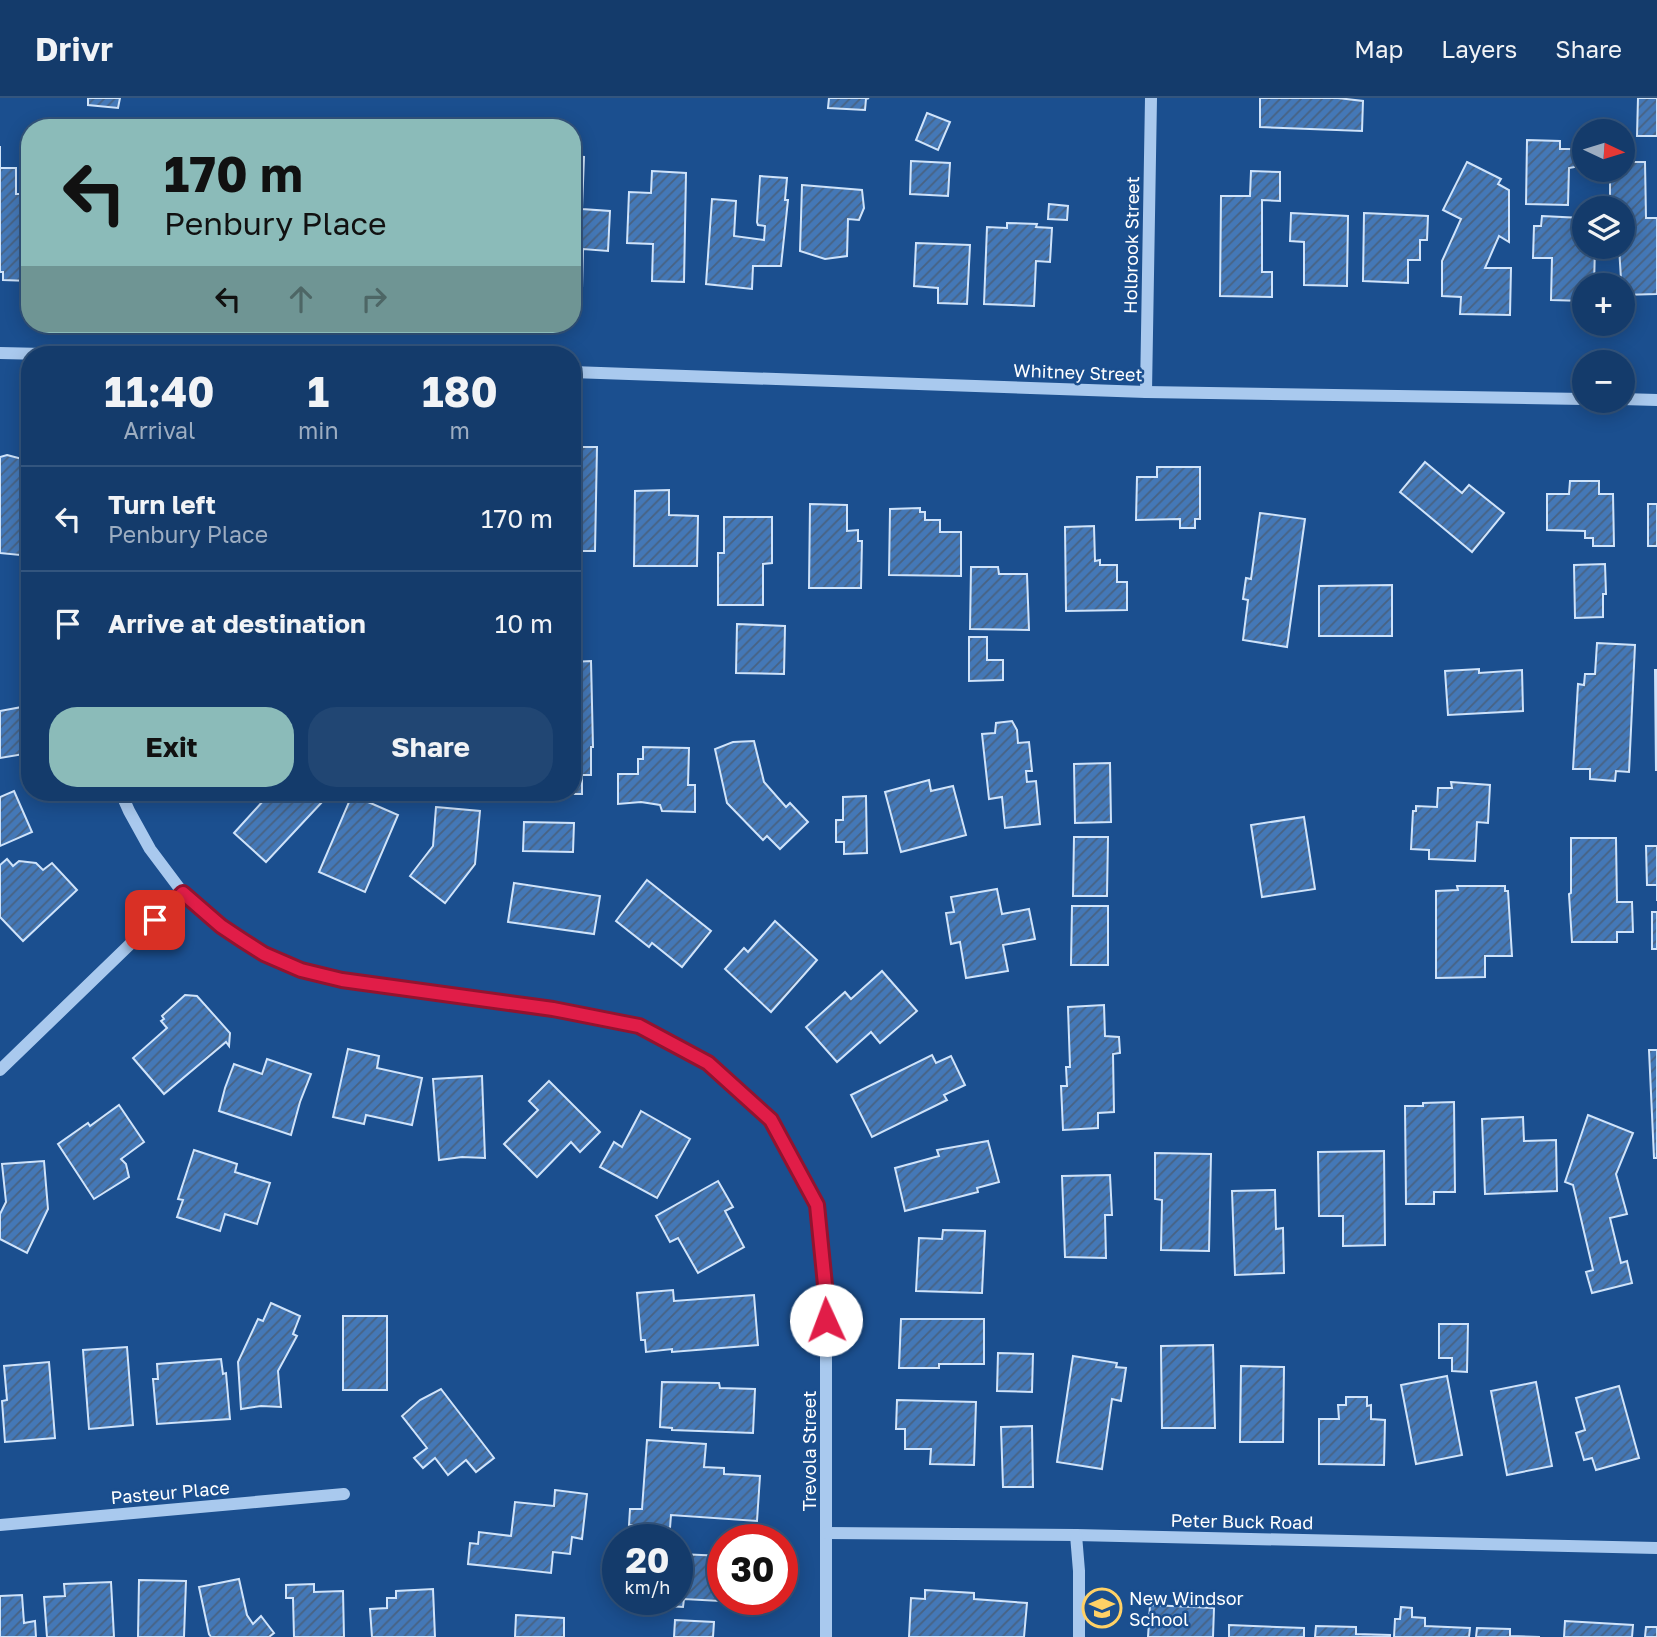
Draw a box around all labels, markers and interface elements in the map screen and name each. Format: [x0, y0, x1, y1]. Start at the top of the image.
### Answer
text: Drivr [35, 29, 113, 68]
text: Map [1354, 34, 1403, 63]
text: Layers [1441, 34, 1517, 63]
text: Share [1555, 34, 1622, 63]
north arrow [1572, 119, 1634, 182]
map controls [1572, 119, 1635, 413]
text: 170 m [164, 144, 303, 203]
icon: left [49, 147, 140, 238]
street label: Holbrook Street [1119, 176, 1143, 314]
button: layers [1572, 196, 1635, 259]
text: Penbury Place [164, 204, 387, 242]
button: + [1572, 273, 1635, 336]
icon: left [209, 280, 247, 318]
icon: ahead [282, 280, 320, 318]
icon: right [355, 280, 393, 318]
button: − [1572, 350, 1635, 413]
street label: Whitney Street [1013, 359, 1143, 385]
text: 11:40 [104, 366, 215, 416]
text: 1 [307, 366, 329, 416]
text: 180 [422, 366, 498, 416]
text: Arrival [123, 416, 195, 444]
text: min [298, 416, 339, 444]
text: m [450, 416, 470, 444]
text: Turn left [108, 489, 216, 520]
icon: left [49, 500, 87, 538]
text: 170 m [481, 503, 553, 534]
text: Penbury Place [108, 520, 268, 548]
icon: arrive [49, 605, 87, 643]
text: Arrive at destination [108, 608, 366, 639]
text: 10 m [495, 608, 553, 639]
button: Exit [49, 707, 294, 787]
button: Share [308, 707, 553, 787]
pin [125, 890, 185, 950]
icon: arrive [136, 901, 174, 939]
position arrow [789, 1283, 863, 1357]
street label: Trevola Street [798, 1391, 820, 1511]
street label: Pasteur Place [110, 1476, 230, 1508]
street label: Peter Buck Road [1170, 1509, 1314, 1533]
speed limit sign: 30 [707, 1524, 798, 1615]
text: 20 [625, 1539, 670, 1581]
text: km/h [625, 1576, 670, 1598]
school or university icon: New Windsor School [1081, 1587, 1123, 1629]
place label: New Windsor School [1129, 1587, 1244, 1630]

